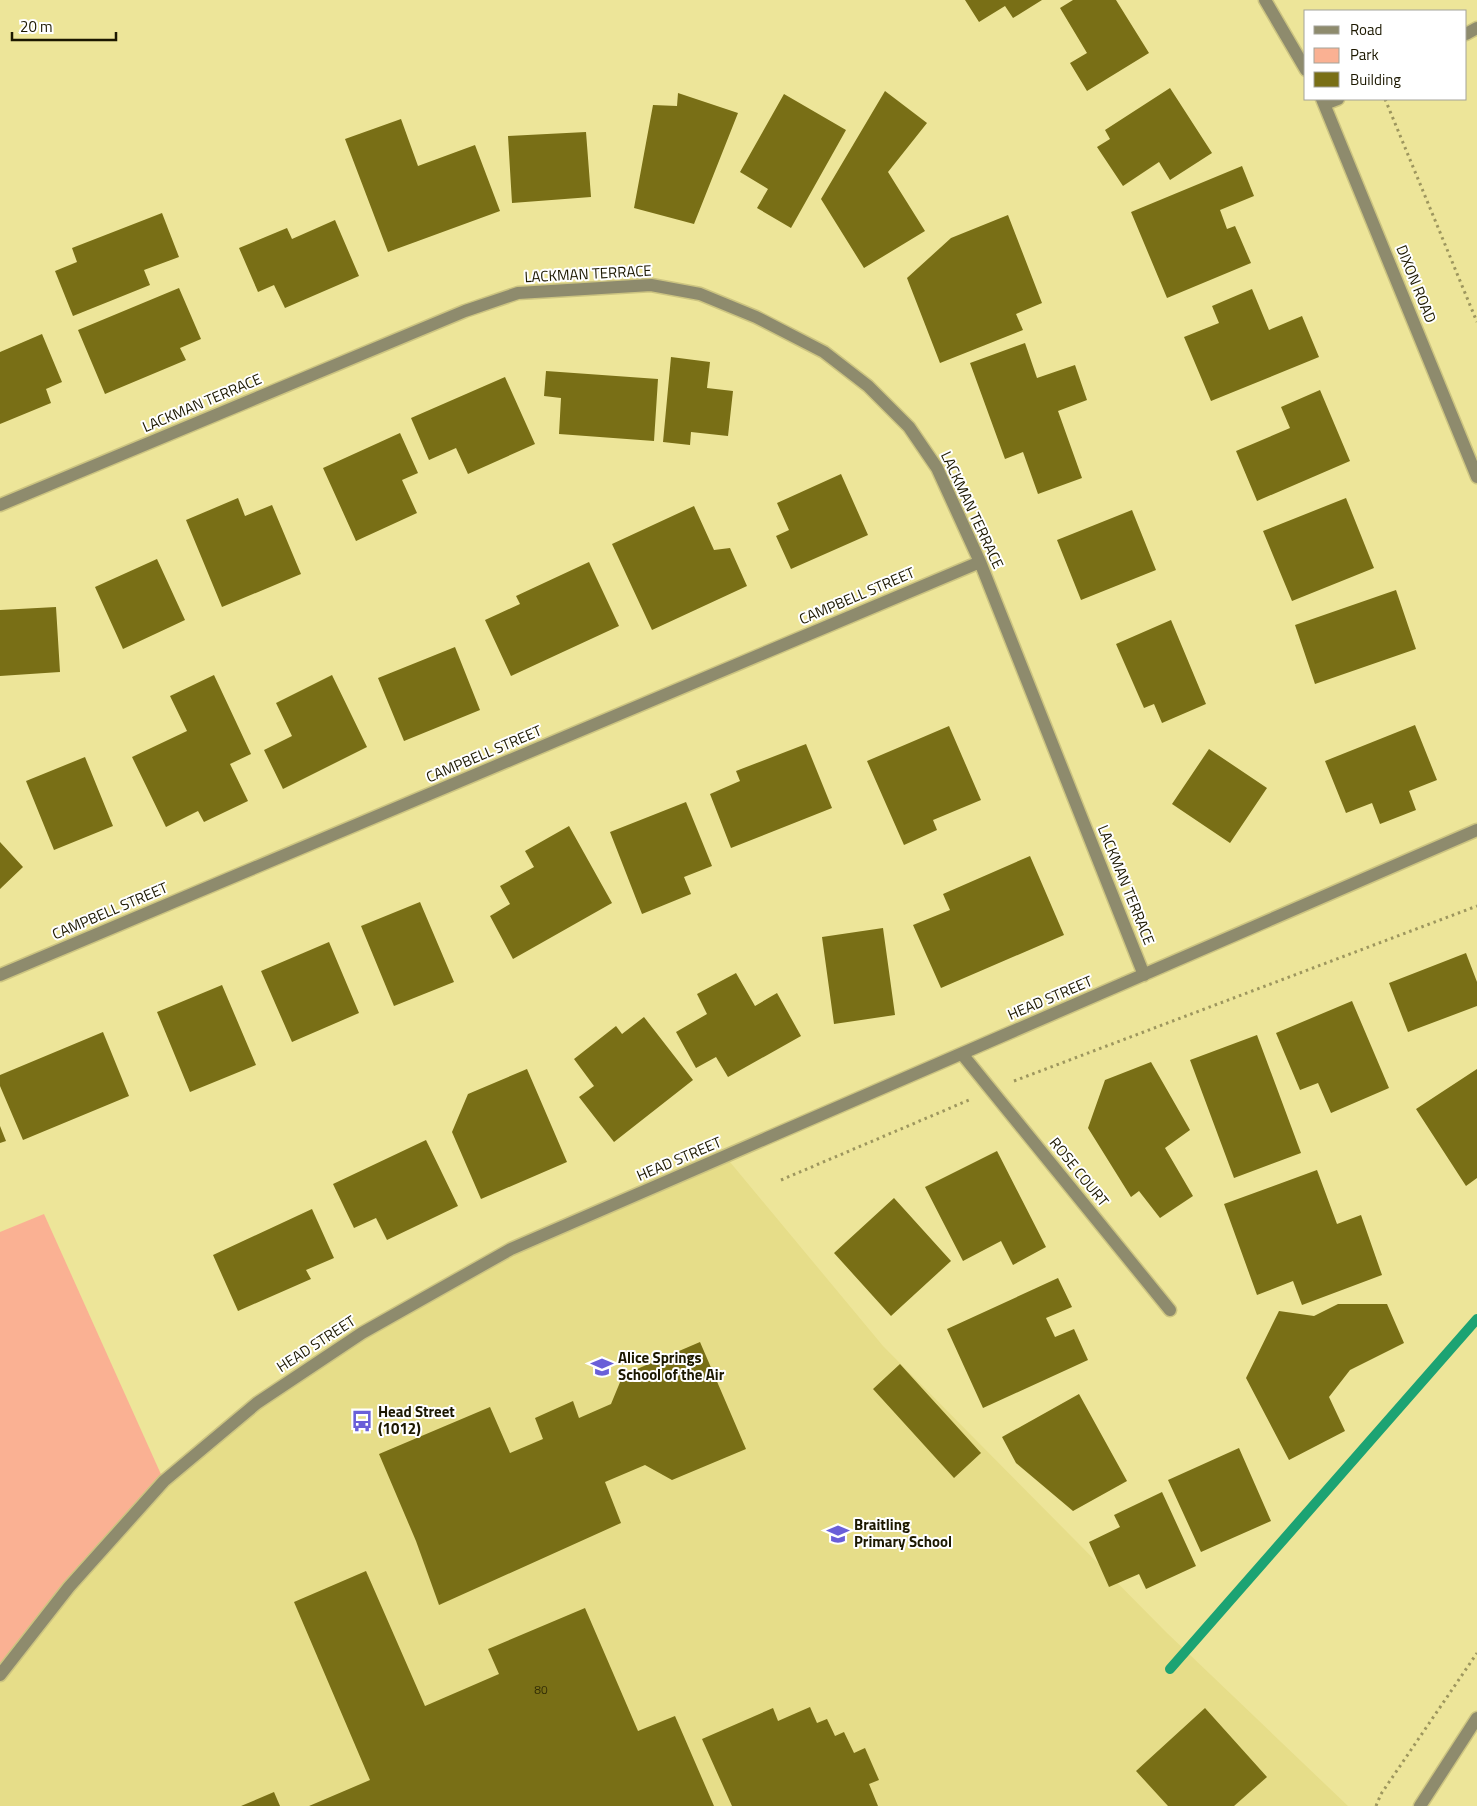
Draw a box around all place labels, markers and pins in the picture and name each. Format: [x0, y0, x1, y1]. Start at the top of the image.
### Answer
place label: Alice Springs School of the Air [618, 1346, 725, 1386]
school or university icon: Alice Springs School of the Air [589, 1354, 615, 1380]
place label: Head Street (1012) [378, 1400, 455, 1440]
bus stop icon: Head Street (1012) [349, 1408, 375, 1434]
place label: Braitling Primary School [854, 1513, 952, 1553]
school or university icon: Braitling Primary School [825, 1521, 851, 1547]

